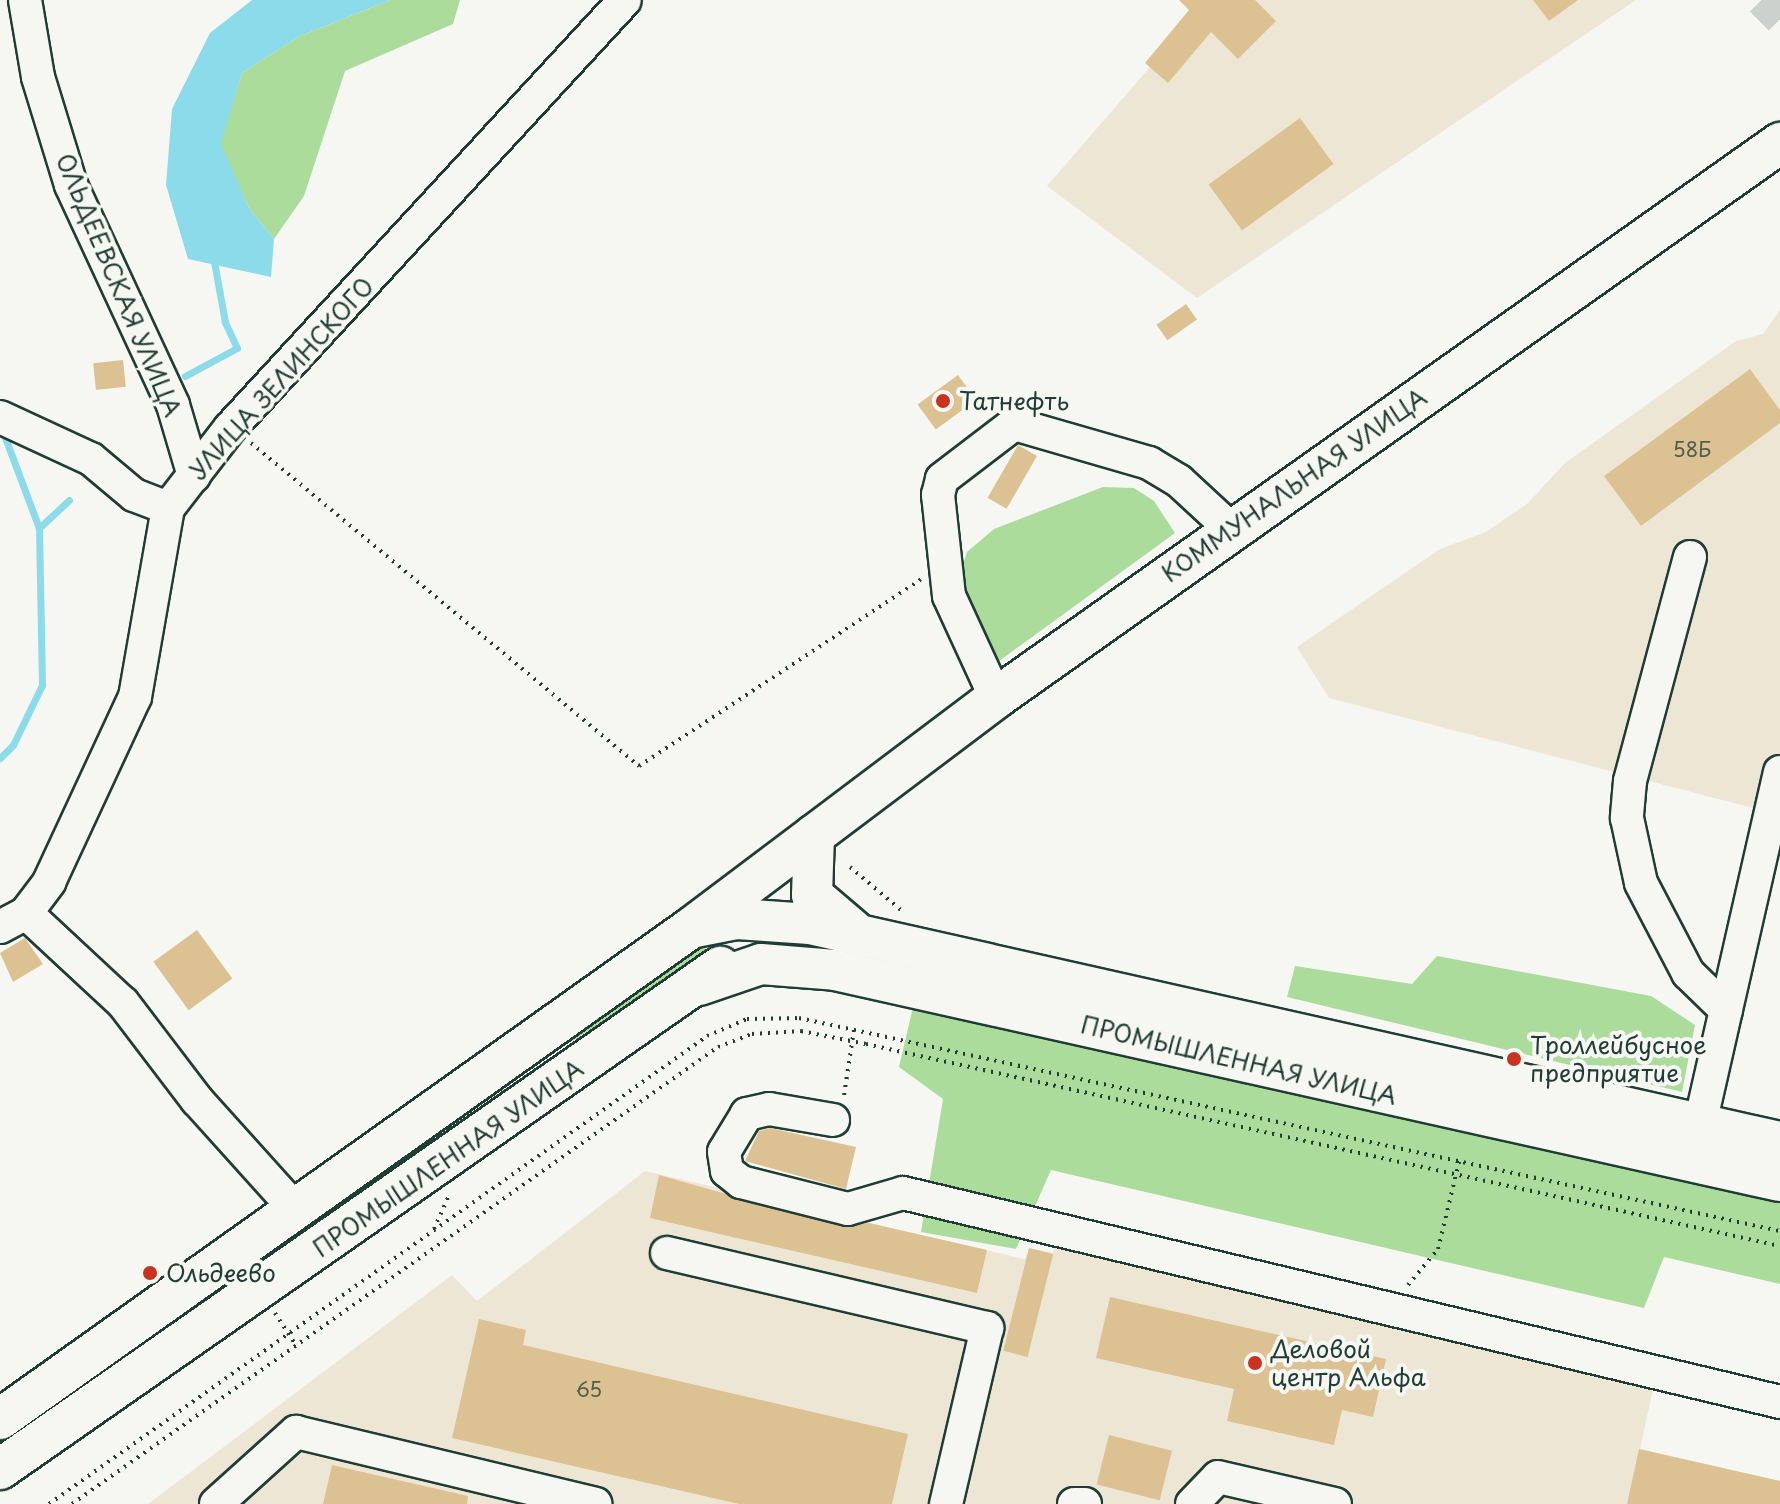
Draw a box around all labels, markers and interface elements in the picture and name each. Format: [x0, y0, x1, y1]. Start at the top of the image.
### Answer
street label: ОЛЬДЕЕВСКАЯ УЛИЦА [50, 149, 188, 421]
street label: УЛИЦА ЗЕЛИНСКОГО [182, 271, 380, 485]
street label: КОММУНАЛЬНАЯ УЛИЦА [1156, 382, 1432, 588]
place label: Татнефть [959, 387, 1069, 415]
marker: Татнефть [934, 392, 952, 410]
house number: 58Б [1673, 437, 1711, 461]
street label: ПРОМЫШЛЕННАЯ УЛИЦА [1078, 1010, 1400, 1110]
place label: Троллейбусное предприятие [1530, 1031, 1707, 1087]
marker: Троллейбусное предприятие [1505, 1050, 1523, 1068]
street label: ПРОМЫШЛЕННАЯ УЛИЦА [308, 1054, 588, 1262]
place label: Ольдеево [166, 1259, 276, 1287]
marker: Ольдеево [141, 1264, 159, 1282]
place label: Деловой центр Альфа [1271, 1335, 1426, 1391]
marker: Деловой центр Альфа [1246, 1354, 1264, 1372]
house number: 65 [576, 1377, 602, 1401]

